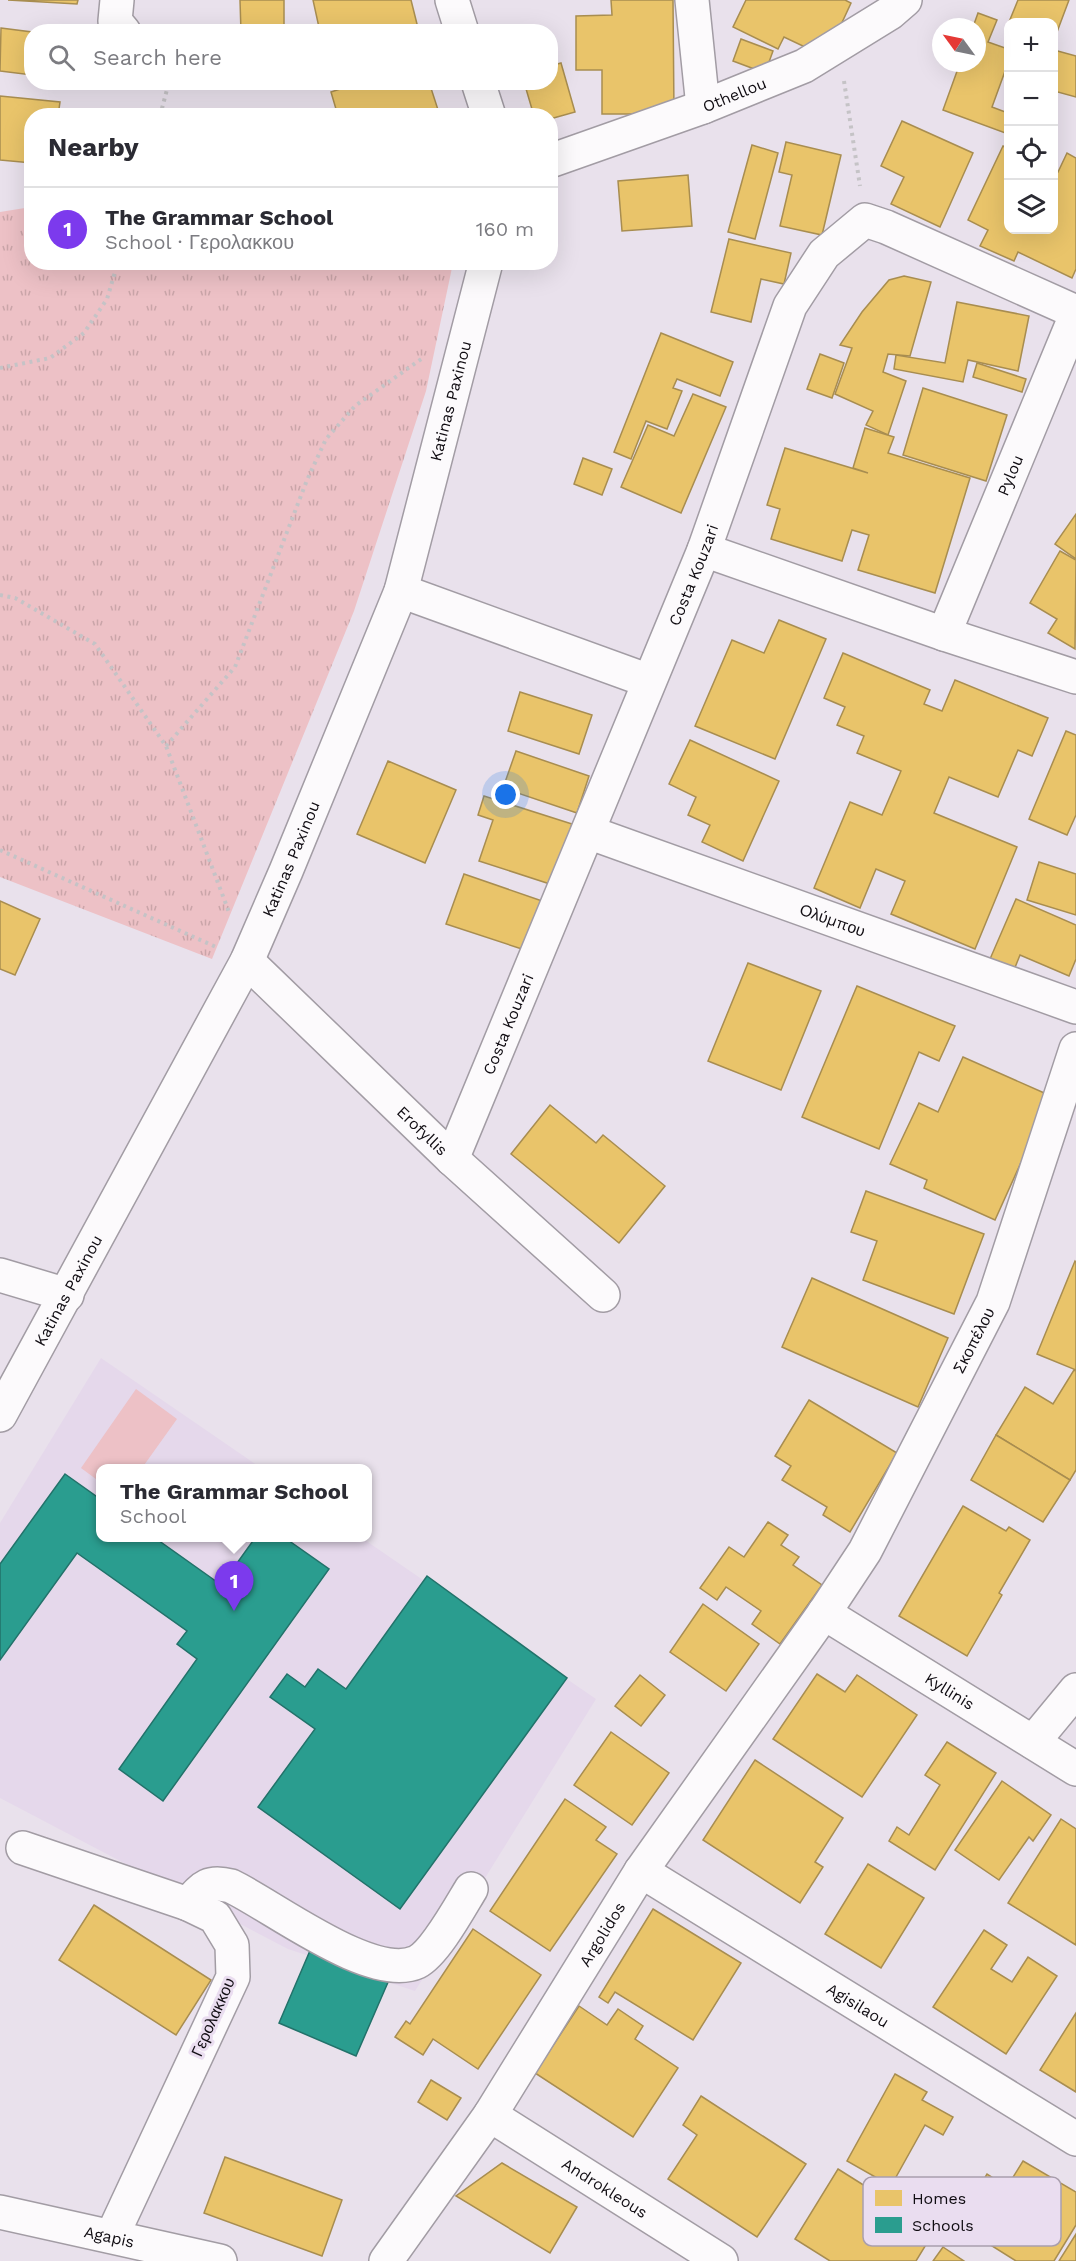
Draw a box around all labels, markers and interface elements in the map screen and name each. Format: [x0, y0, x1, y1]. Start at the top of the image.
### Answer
north arrow [932, 18, 986, 72]
map controls [1004, 18, 1058, 234]
button: + [1004, 18, 1058, 72]
search box [24, 24, 558, 90]
icon: search [45, 41, 78, 74]
text: Search here [93, 45, 222, 70]
button: − [1004, 72, 1058, 126]
street label: Othellou [700, 73, 769, 116]
button: locate [1004, 126, 1058, 180]
text: Nearby [48, 132, 139, 162]
button: layers [1004, 180, 1058, 234]
text: The Grammar School [105, 205, 333, 230]
text: 1 [63, 217, 72, 241]
text: 160 m [476, 217, 534, 241]
text: School · Γερολακκου [105, 230, 294, 254]
street label: Katinas Paxinou [425, 339, 475, 463]
street label: Pylou [993, 452, 1027, 498]
street label: Costa Kouzari [664, 522, 722, 628]
your location [491, 780, 520, 809]
street label: Katinas Paxinou [258, 798, 323, 920]
street label: Ολύμπου [797, 899, 868, 940]
street label: Costa Kouzari [478, 971, 537, 1077]
street label: Erofyllis [393, 1102, 452, 1159]
street label: Katinas Paxinou [30, 1231, 106, 1349]
street label: Σκοπέλου [949, 1304, 998, 1376]
popup [96, 1464, 372, 1542]
text: The Grammar School [120, 1479, 348, 1504]
text: School [120, 1504, 186, 1528]
pin: 1 [214, 1562, 254, 1611]
street label: Kyllinis [922, 1668, 978, 1713]
street label: Argolidos [575, 1898, 629, 1970]
street label: Γερολακκου [187, 1975, 239, 2059]
street label: Agisilaou [824, 1978, 893, 2031]
street label: Androkleous [559, 2154, 651, 2222]
legend [863, 2177, 1061, 2246]
text: Homes [912, 2189, 966, 2208]
text: Schools [912, 2216, 974, 2235]
street label: Agapis [82, 2222, 136, 2251]

